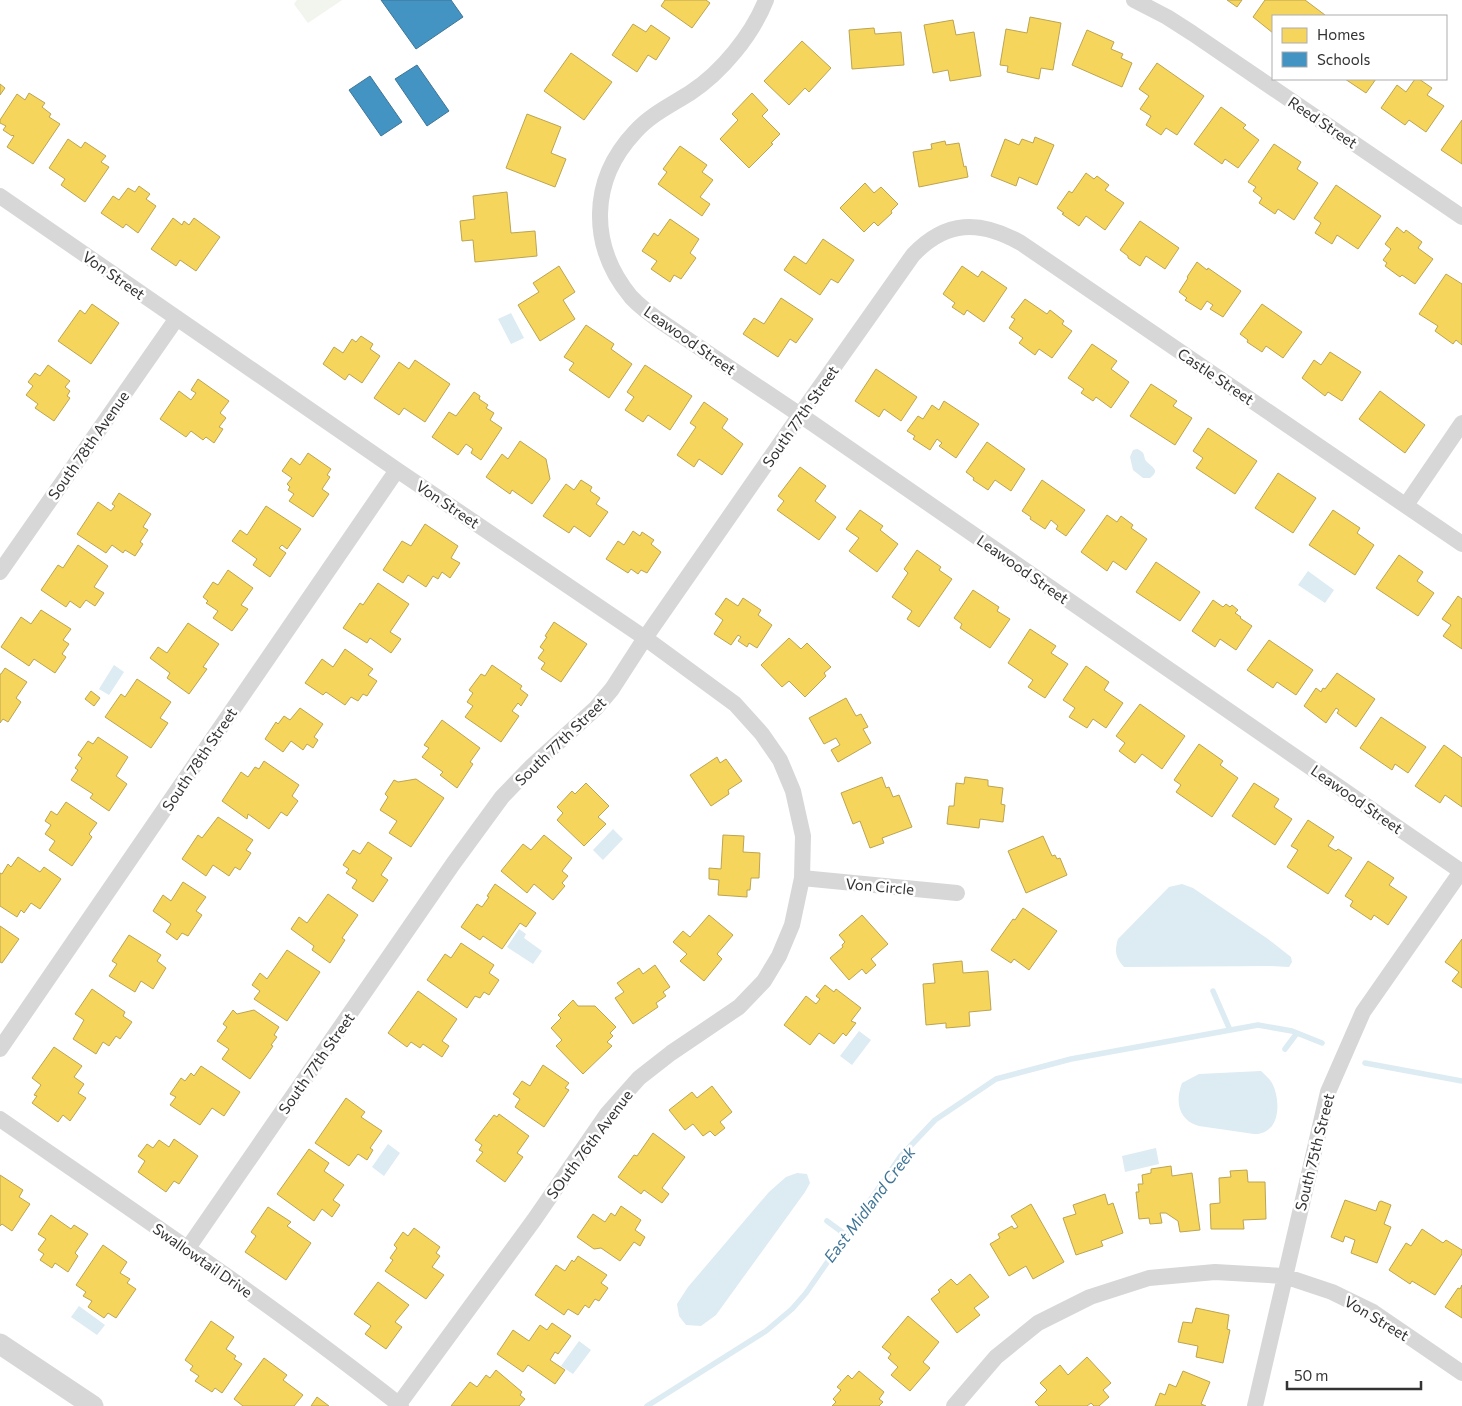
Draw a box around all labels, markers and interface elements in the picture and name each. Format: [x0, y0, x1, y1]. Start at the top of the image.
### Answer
legend [1272, 15, 1447, 80]
text: Homes [1317, 25, 1365, 43]
text: Schools [1317, 50, 1371, 68]
street label: Reed Street [1285, 92, 1361, 152]
street label: Von Street [79, 247, 149, 303]
street label: Leawood Street [641, 302, 739, 378]
street label: Castle Street [1174, 344, 1258, 408]
street label: South 77th Street [758, 362, 842, 470]
street label: South 78th Avenue [44, 387, 132, 503]
street label: Von Street [413, 476, 483, 532]
street label: Leawood Street [974, 531, 1072, 607]
street label: South 77th Street [511, 693, 609, 789]
street label: South 78th Street [158, 704, 240, 814]
street label: Leawood Street [1308, 761, 1406, 837]
street label: Von Circle [845, 874, 915, 898]
street label: South 77th Street [274, 1009, 358, 1117]
street label: SOuth 76th Avenue [542, 1086, 636, 1202]
street label: South 75th Street [1291, 1091, 1337, 1213]
water label: East Midland Creek [819, 1142, 919, 1266]
street label: Swallowtail Drive [150, 1219, 256, 1301]
street label: Von Street [1341, 1292, 1413, 1344]
scale bar [1287, 1358, 1421, 1390]
text: 50 m [1294, 1366, 1328, 1384]

